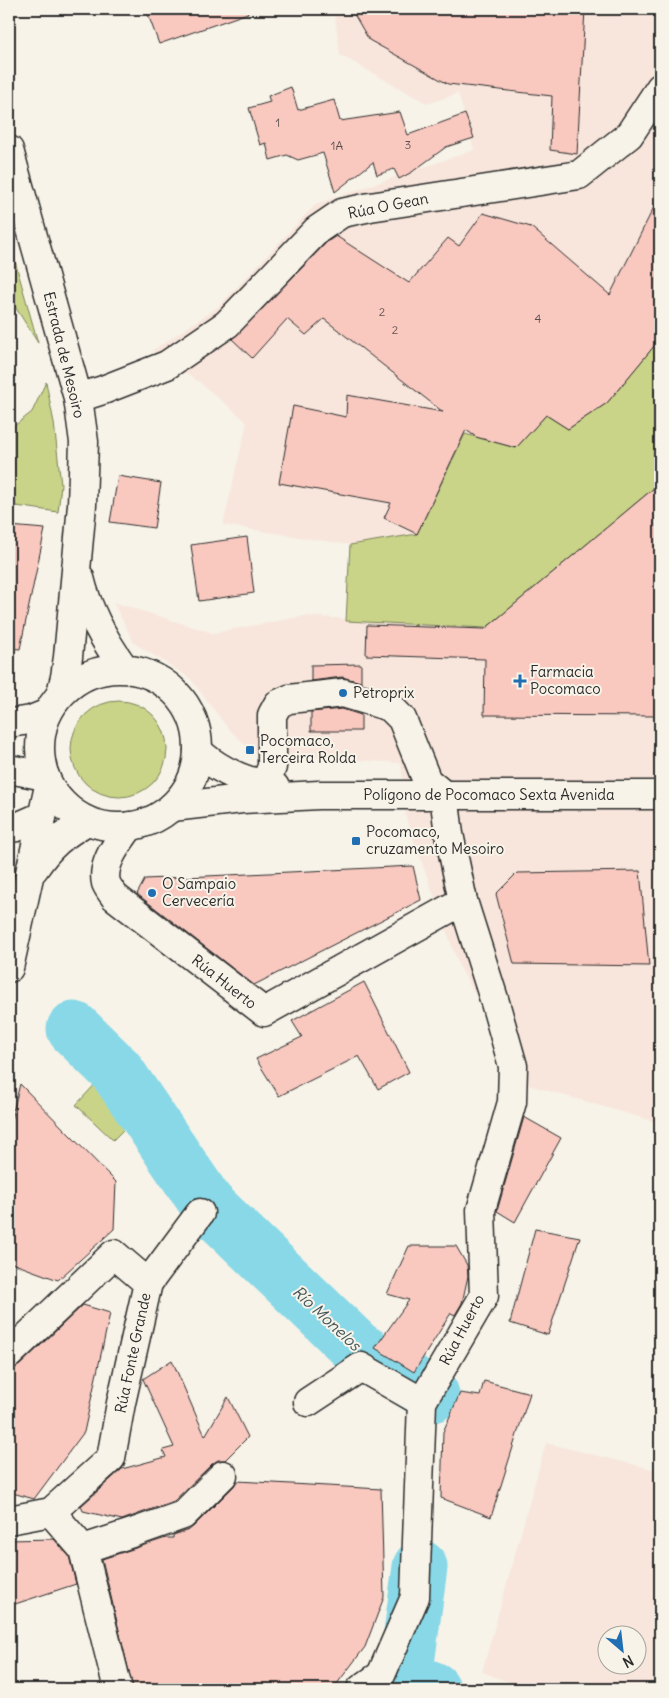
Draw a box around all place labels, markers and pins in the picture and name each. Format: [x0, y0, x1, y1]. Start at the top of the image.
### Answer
place label: Farmacia Pocomaco [530, 662, 601, 698]
marker: Farmacia Pocomaco [514, 675, 526, 687]
place label: Petroprix [353, 683, 415, 702]
marker: Petroprix [337, 687, 349, 699]
place label: Pocomaco, Terceira Rolda [260, 731, 357, 767]
marker: Pocomaco, Terceira Rolda [244, 744, 256, 756]
place label: Pocomaco, cruzamento Mesoiro [366, 822, 504, 858]
marker: Pocomaco, cruzamento Mesoiro [350, 835, 362, 847]
place label: O Sampaio Cervecería [162, 874, 236, 910]
marker: O Sampaio Cervecería [146, 887, 158, 899]

